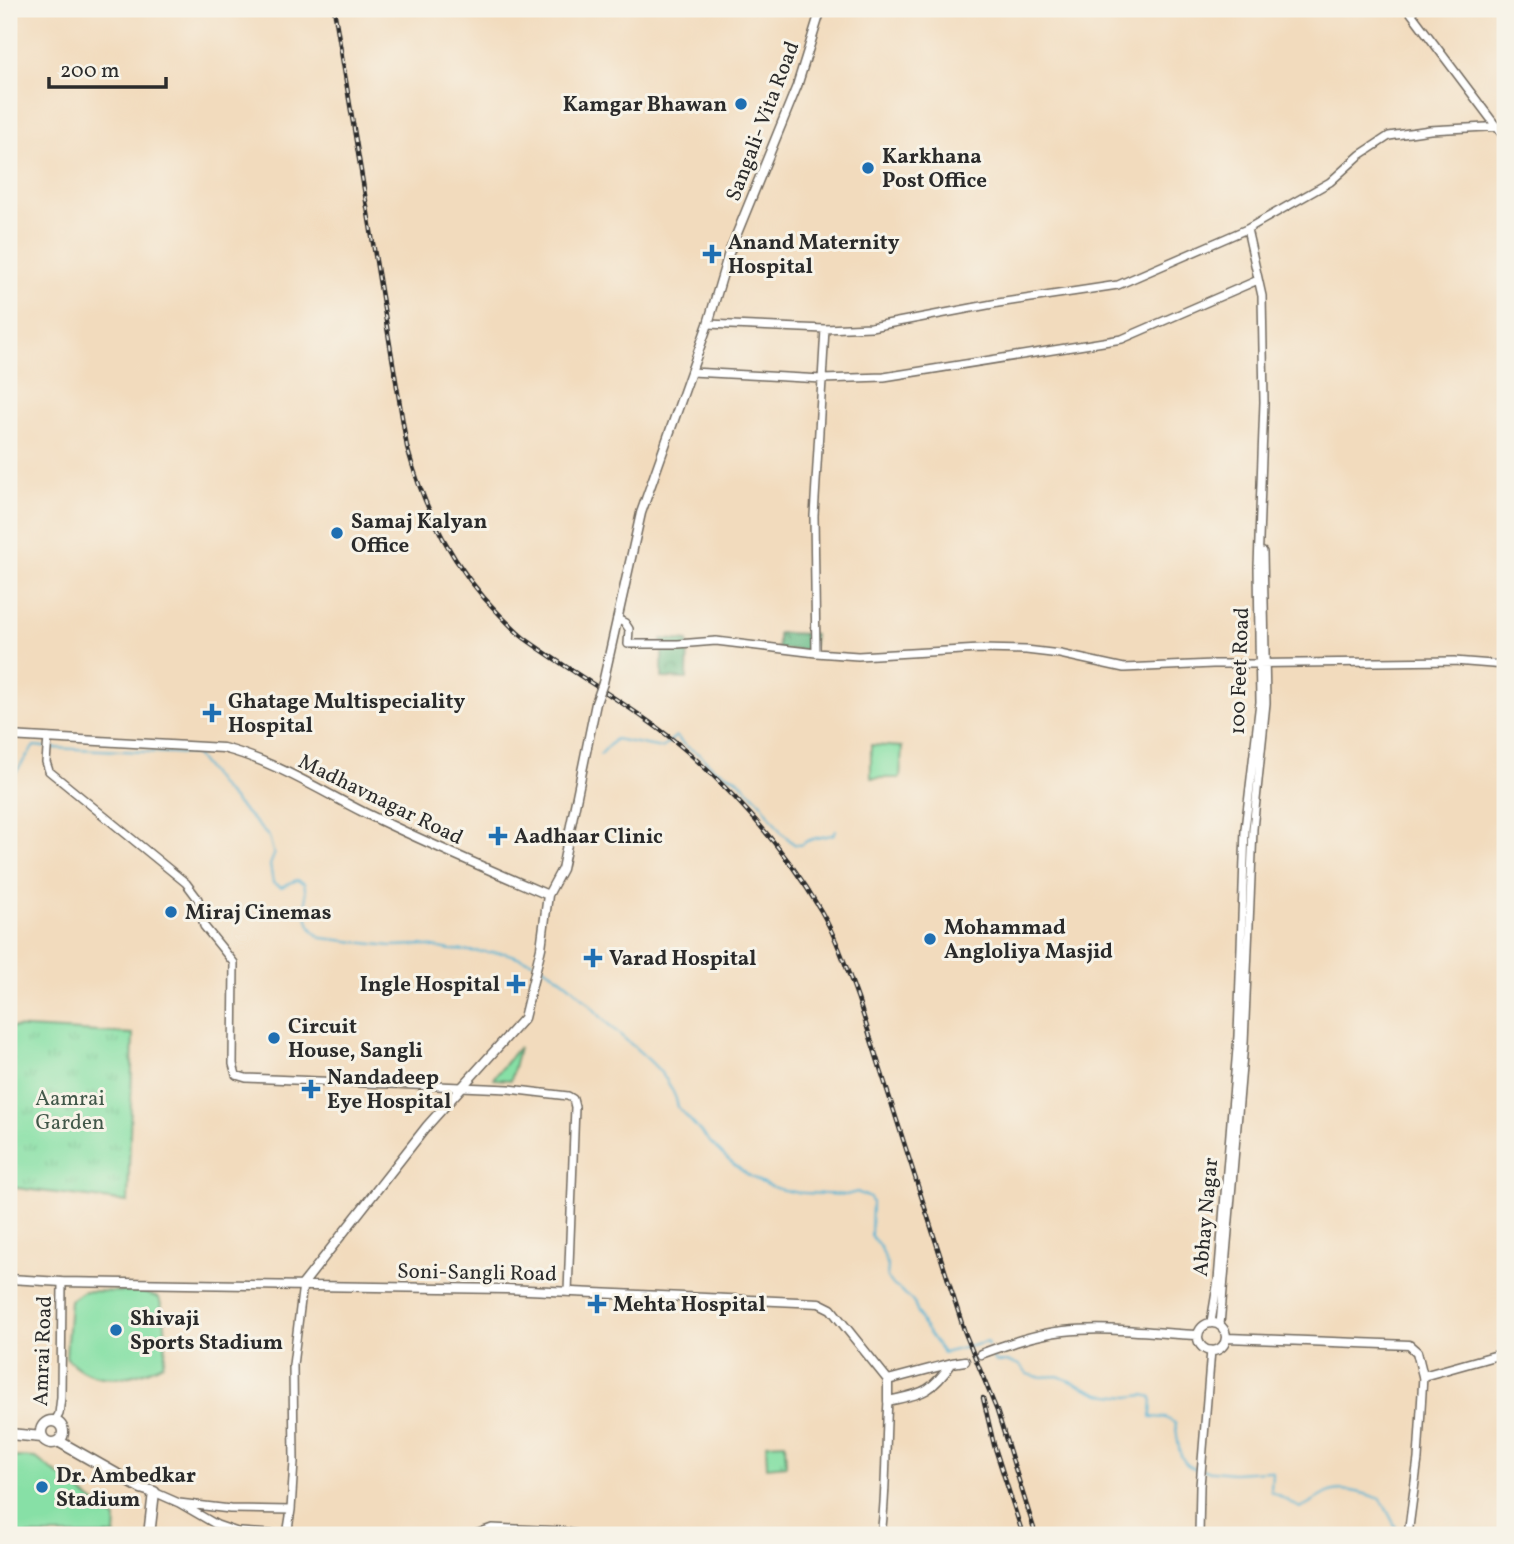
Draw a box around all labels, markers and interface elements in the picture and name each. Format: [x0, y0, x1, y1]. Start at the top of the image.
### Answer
street label: Sangali- Vita Road [720, 37, 807, 206]
scale bar [49, 46, 166, 90]
text: 200 m [60, 57, 120, 86]
place label: Kamgar Bhawan [563, 91, 727, 120]
marker: Kamgar Bhawan [733, 96, 749, 112]
place label: Karkhana Post Office [882, 143, 987, 196]
marker: Karkhana Post Office [860, 160, 876, 176]
place label: Anand Maternity Hospital [728, 229, 900, 282]
marker: Anand Maternity Hospital [702, 244, 722, 264]
place label: Samaj Kalyan Office [351, 508, 488, 561]
marker: Samaj Kalyan Office [329, 525, 345, 541]
street label: 100 Feet Road [1224, 607, 1257, 735]
place label: Ghatage Multispeciality Hospital [228, 688, 465, 741]
marker: Ghatage Multispeciality Hospital [202, 703, 222, 723]
street label: Madhavnagar Road [293, 748, 468, 853]
place label: Aadhaar Clinic [514, 823, 663, 852]
marker: Aadhaar Clinic [488, 826, 508, 846]
place label: Miraj Cinemas [185, 899, 331, 928]
marker: Miraj Cinemas [163, 904, 179, 920]
place label: Mohammad Angloliya Masjid [944, 914, 1113, 967]
marker: Mohammad Angloliya Masjid [922, 931, 938, 947]
place label: Varad Hospital [609, 945, 756, 974]
marker: Varad Hospital [583, 948, 603, 968]
place label: Ingle Hospital [360, 971, 500, 1000]
marker: Ingle Hospital [506, 974, 526, 994]
place label: Circuit House, Sangli [288, 1013, 423, 1066]
marker: Circuit House, Sangli [266, 1030, 282, 1046]
place label: Nandadeep Eye Hospital [327, 1064, 451, 1117]
marker: Nandadeep Eye Hospital [301, 1079, 321, 1099]
park label: Aamrai Garden [35, 1085, 105, 1138]
street label: Abhay Nagar [1187, 1156, 1226, 1278]
street label: Soni-Sangli Road [397, 1258, 557, 1289]
place label: Mehta Hospital [613, 1291, 766, 1320]
marker: Mehta Hospital [587, 1294, 607, 1314]
street label: Amrai Road [27, 1295, 60, 1407]
place label: Shivaji Sports Stadium [130, 1305, 283, 1358]
marker: Shivaji Sports Stadium [108, 1322, 124, 1338]
place label: Dr. Ambedkar Stadium [56, 1462, 196, 1515]
marker: Dr. Ambedkar Stadium [34, 1479, 50, 1495]

